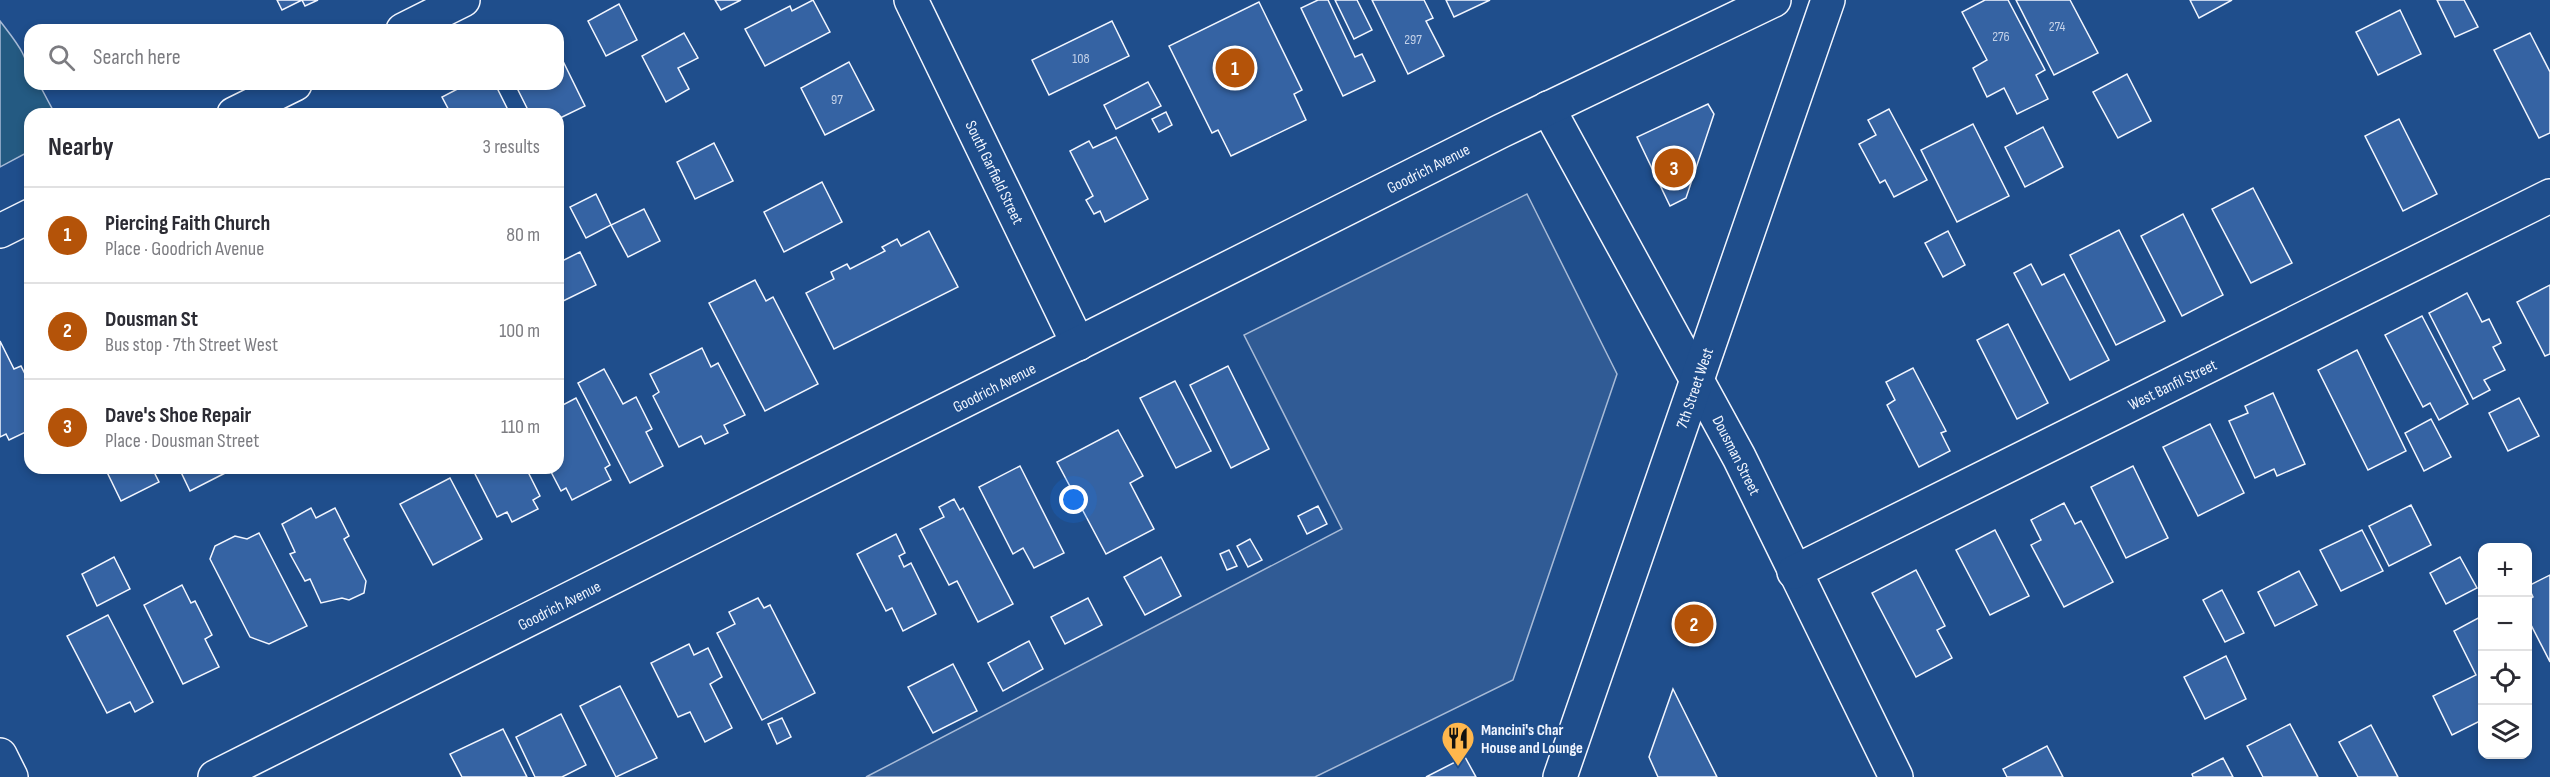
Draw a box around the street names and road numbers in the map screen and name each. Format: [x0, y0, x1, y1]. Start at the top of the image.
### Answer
street label: South Garfield Street [960, 118, 1027, 228]
street label: Goodrich Avenue [1384, 140, 1473, 198]
street label: 7th Street West [1673, 345, 1718, 431]
street label: West Banfil Street [2125, 356, 2220, 415]
street label: Goodrich Avenue [950, 359, 1039, 417]
street label: Dousman Street [1708, 413, 1764, 499]
street label: Goodrich Avenue [515, 577, 604, 635]

